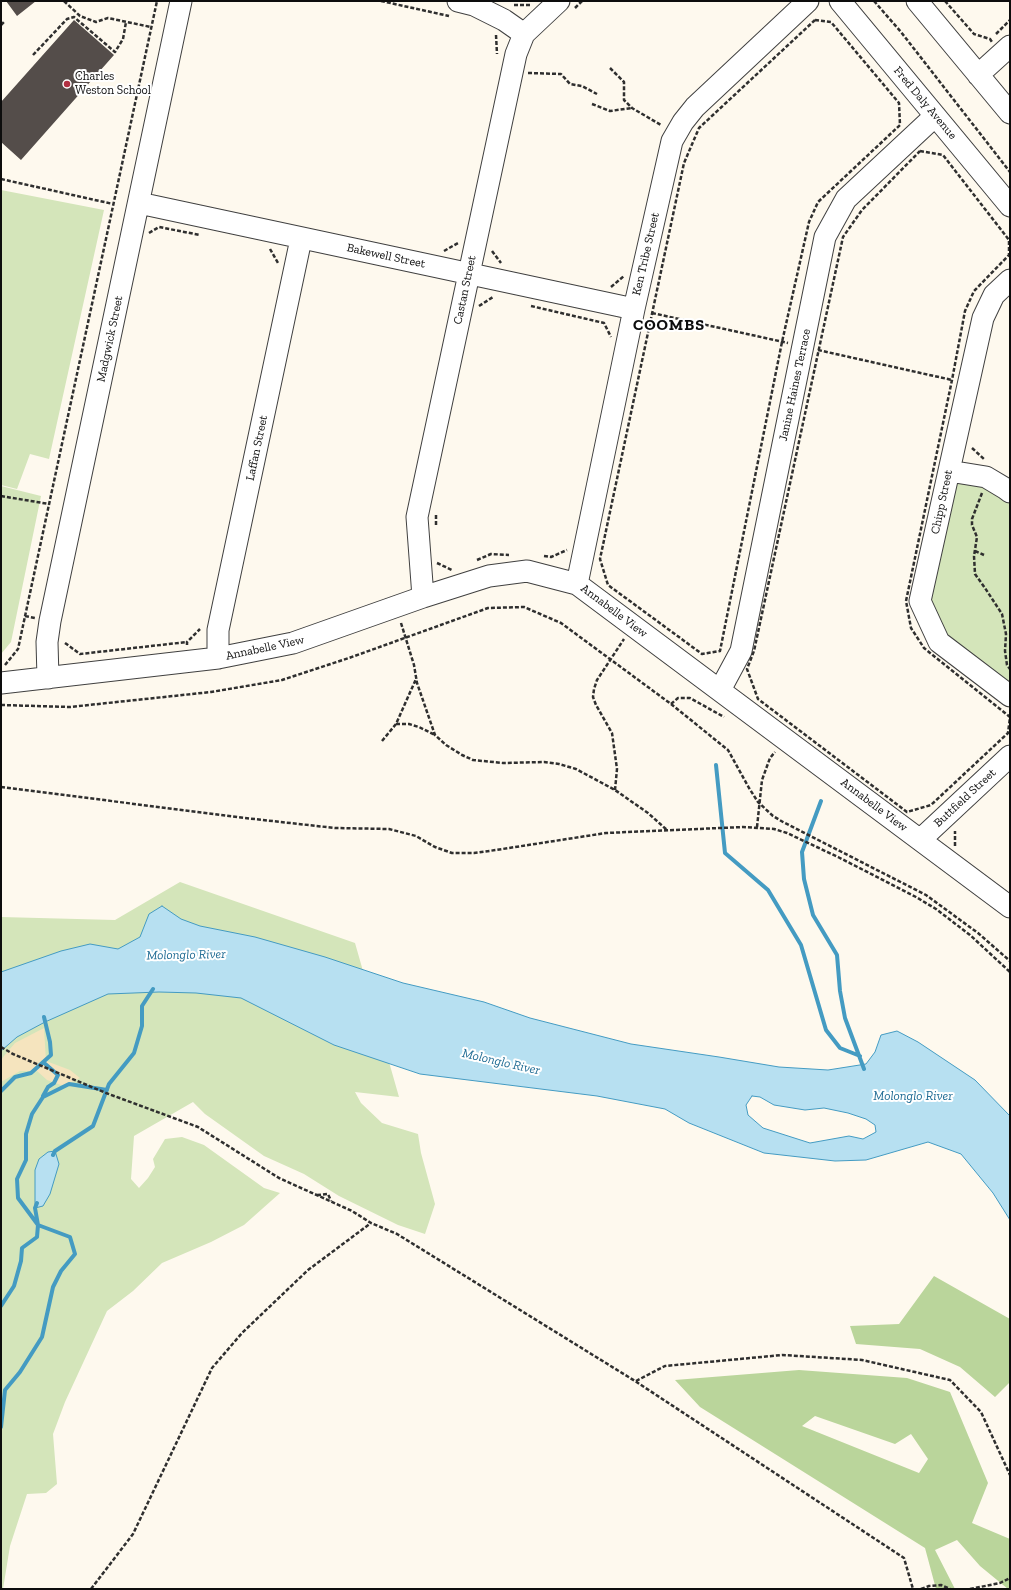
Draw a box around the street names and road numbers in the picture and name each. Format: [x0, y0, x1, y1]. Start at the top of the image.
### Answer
street label: Fred Daly Avenue [890, 64, 960, 142]
street label: Ken Tribe Street [629, 211, 663, 297]
street label: Bakewell Street [345, 241, 427, 271]
street label: Castan Street [451, 254, 479, 326]
street label: Madgwick Street [94, 294, 126, 384]
street label: Janine Haines Terrace [776, 328, 814, 442]
street label: Laffan Street [243, 414, 271, 482]
street label: Chipp Street [928, 469, 956, 535]
street label: Annabelle View [578, 581, 650, 641]
street label: Annabelle View [225, 633, 305, 663]
street label: Buttfield Street [931, 766, 999, 830]
street label: Annabelle View [838, 775, 910, 835]

